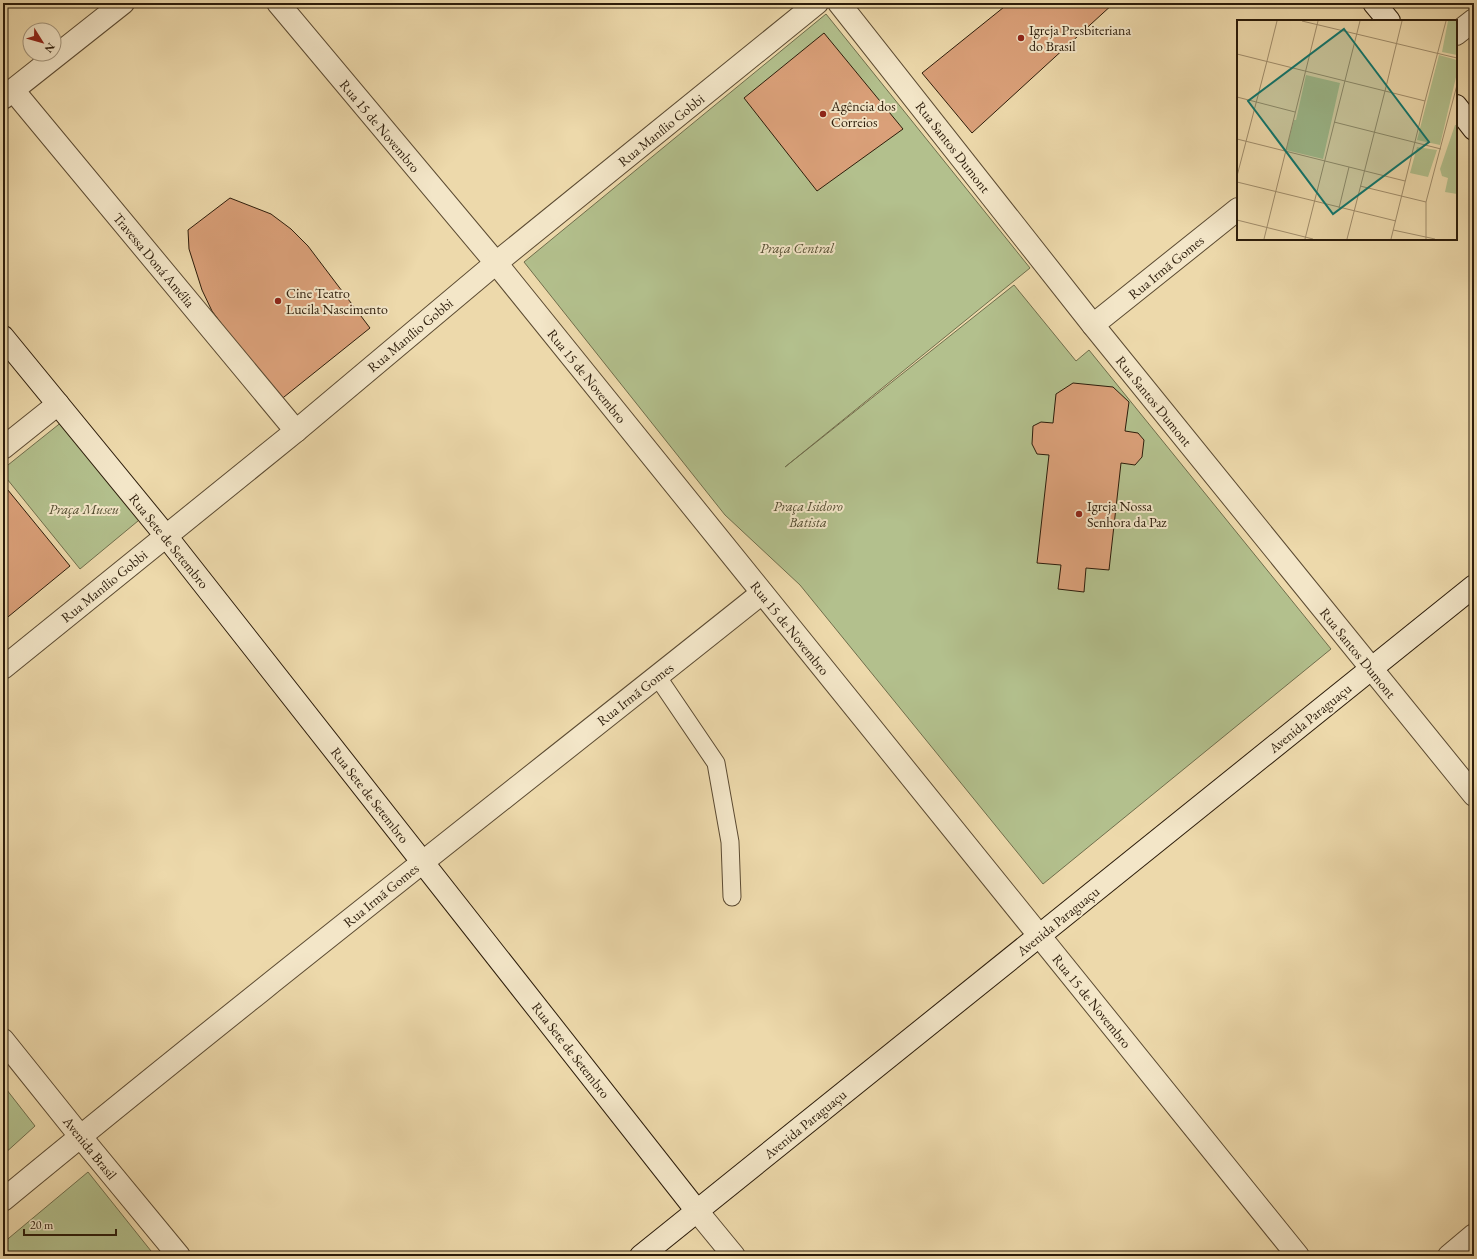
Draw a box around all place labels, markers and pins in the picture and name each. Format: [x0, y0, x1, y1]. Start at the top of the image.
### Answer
place label: Igreja Presbiteriana do Brasil [1029, 21, 1132, 55]
marker: Igreja Presbiteriana do Brasil [1016, 33, 1026, 43]
place label: Agência dos Correios [830, 97, 896, 131]
marker: Agência dos Correios [818, 109, 828, 119]
place label: Cine Teatro Lucila Nascimento [286, 284, 388, 318]
marker: Cine Teatro Lucila Nascimento [273, 296, 283, 306]
place label: Igreja Nossa Senhora da Paz [1087, 497, 1167, 531]
marker: Igreja Nossa Senhora da Paz [1074, 509, 1084, 519]

